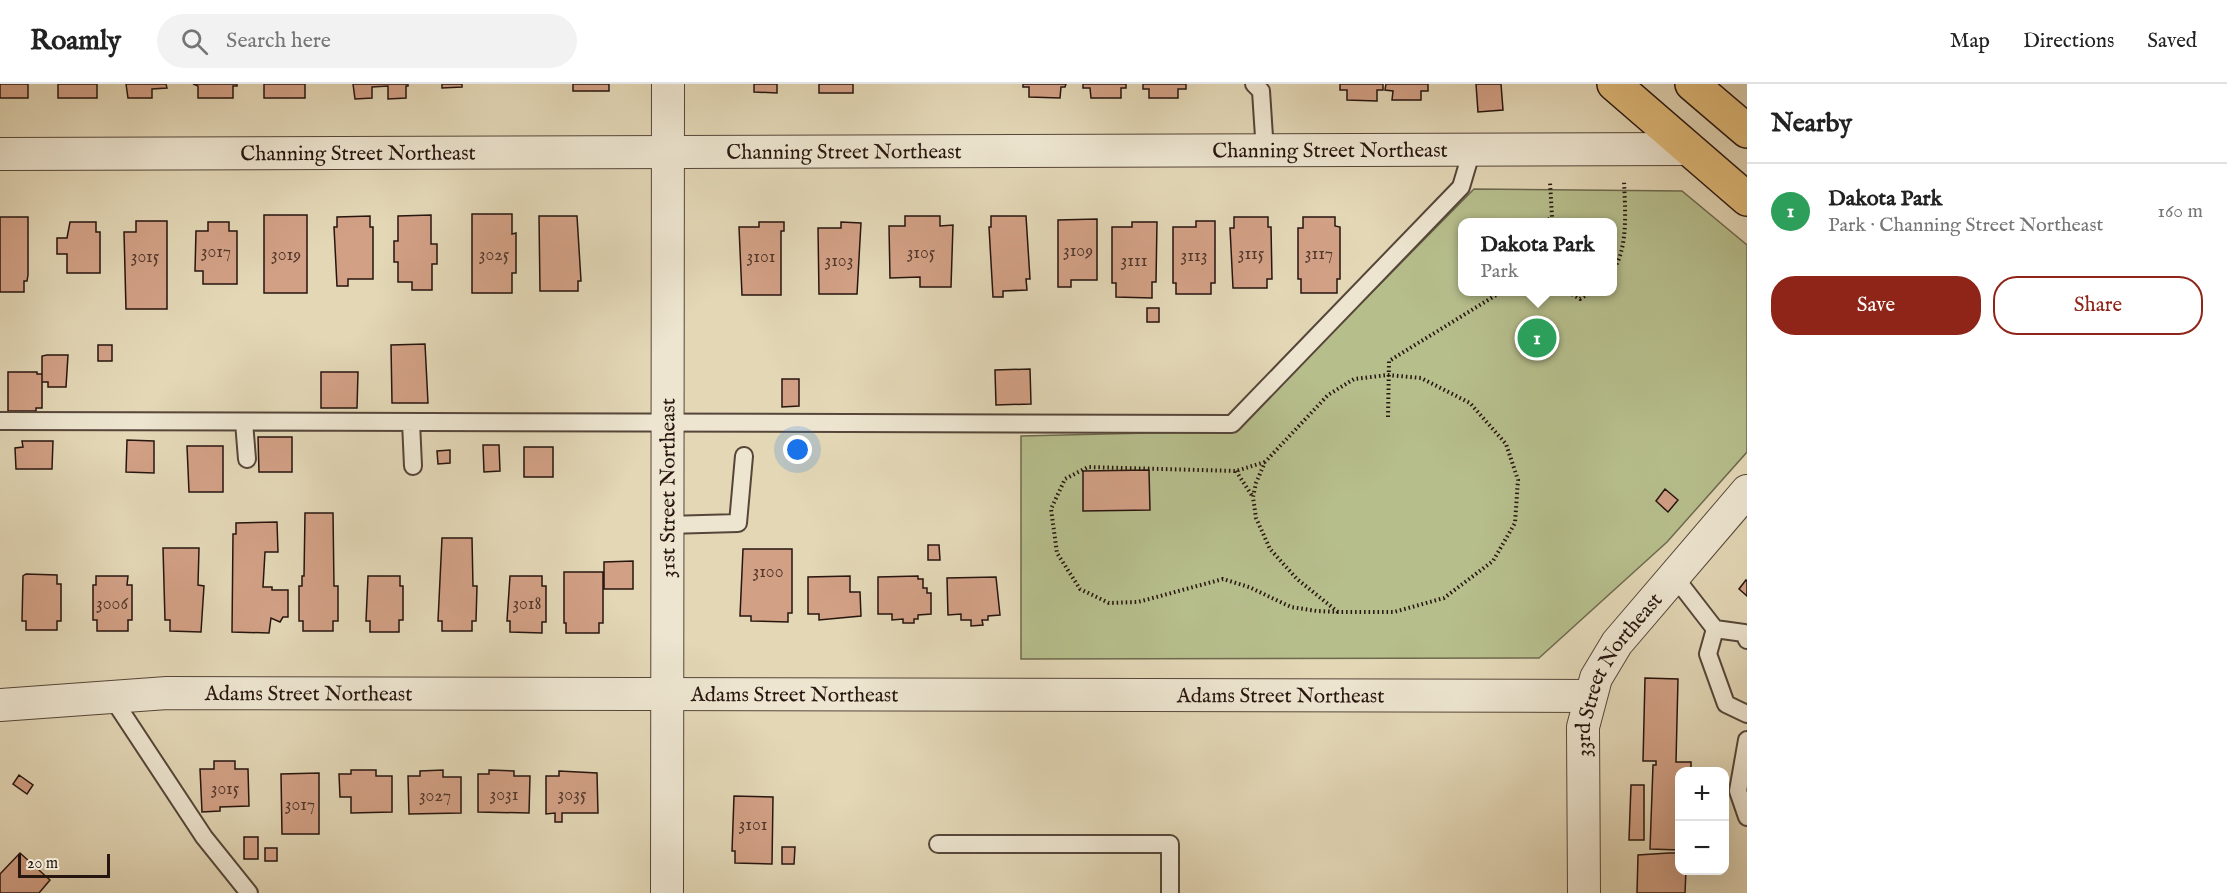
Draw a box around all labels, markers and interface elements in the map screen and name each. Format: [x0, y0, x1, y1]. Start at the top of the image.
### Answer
search box [157, 14, 577, 68]
text: Roamly [30, 24, 121, 59]
icon: search [178, 25, 211, 58]
text: Search here [226, 27, 331, 55]
text: Map [1950, 28, 1990, 55]
text: Directions [2023, 28, 2114, 55]
text: Saved [2147, 28, 2197, 55]
text: Nearby [1771, 107, 1852, 140]
street label: Channing Street Northeast [1212, 138, 1448, 165]
street label: Channing Street Northeast [726, 139, 962, 167]
street label: Channing Street Northeast [240, 141, 476, 168]
text: Dakota Park [1828, 185, 1942, 213]
text: 1 [1787, 199, 1794, 224]
text: 160 m [2157, 199, 2203, 224]
text: Park · Channing Street Northeast [1828, 213, 2103, 238]
popup [1458, 218, 1617, 296]
text: Dakota Park [1480, 231, 1595, 259]
house number: 3109 [1063, 240, 1093, 263]
house number: 3017 [201, 241, 231, 264]
house number: 3105 [907, 242, 936, 265]
house number: 3115 [1238, 243, 1265, 266]
house number: 3117 [1305, 243, 1333, 266]
house number: 3019 [271, 244, 301, 267]
house number: 3025 [479, 244, 510, 267]
house number: 3113 [1181, 245, 1207, 268]
house number: 3015 [131, 246, 160, 269]
house number: 3101 [747, 246, 775, 269]
house number: 3103 [825, 250, 853, 273]
house number: 3111 [1121, 250, 1147, 273]
text: Park [1480, 259, 1518, 284]
button: Save [1771, 276, 1981, 335]
button: Share [1993, 276, 2203, 335]
pin: 1 [1518, 316, 1556, 360]
street label: 31st Street Northeast [655, 398, 683, 578]
your location [783, 435, 812, 464]
house number: 3100 [752, 561, 784, 584]
street label: 33rd Street Northeast [1571, 588, 1669, 757]
house number: 3006 [96, 593, 128, 616]
house number: 3018 [512, 593, 542, 616]
street label: Adams Street Northeast [204, 681, 412, 709]
street label: Adams Street Northeast [690, 682, 898, 710]
street label: Adams Street Northeast [1176, 683, 1384, 711]
map controls [1675, 767, 1729, 875]
button: + [1675, 767, 1729, 821]
house number: 3015 [211, 778, 240, 801]
house number: 3031 [490, 784, 519, 807]
house number: 3035 [558, 784, 587, 807]
house number: 3027 [419, 785, 451, 808]
house number: 3017 [285, 794, 315, 817]
house number: 3101 [739, 814, 767, 837]
button: − [1675, 821, 1729, 875]
scale bar [18, 851, 110, 878]
text: 20 m [27, 854, 58, 874]

